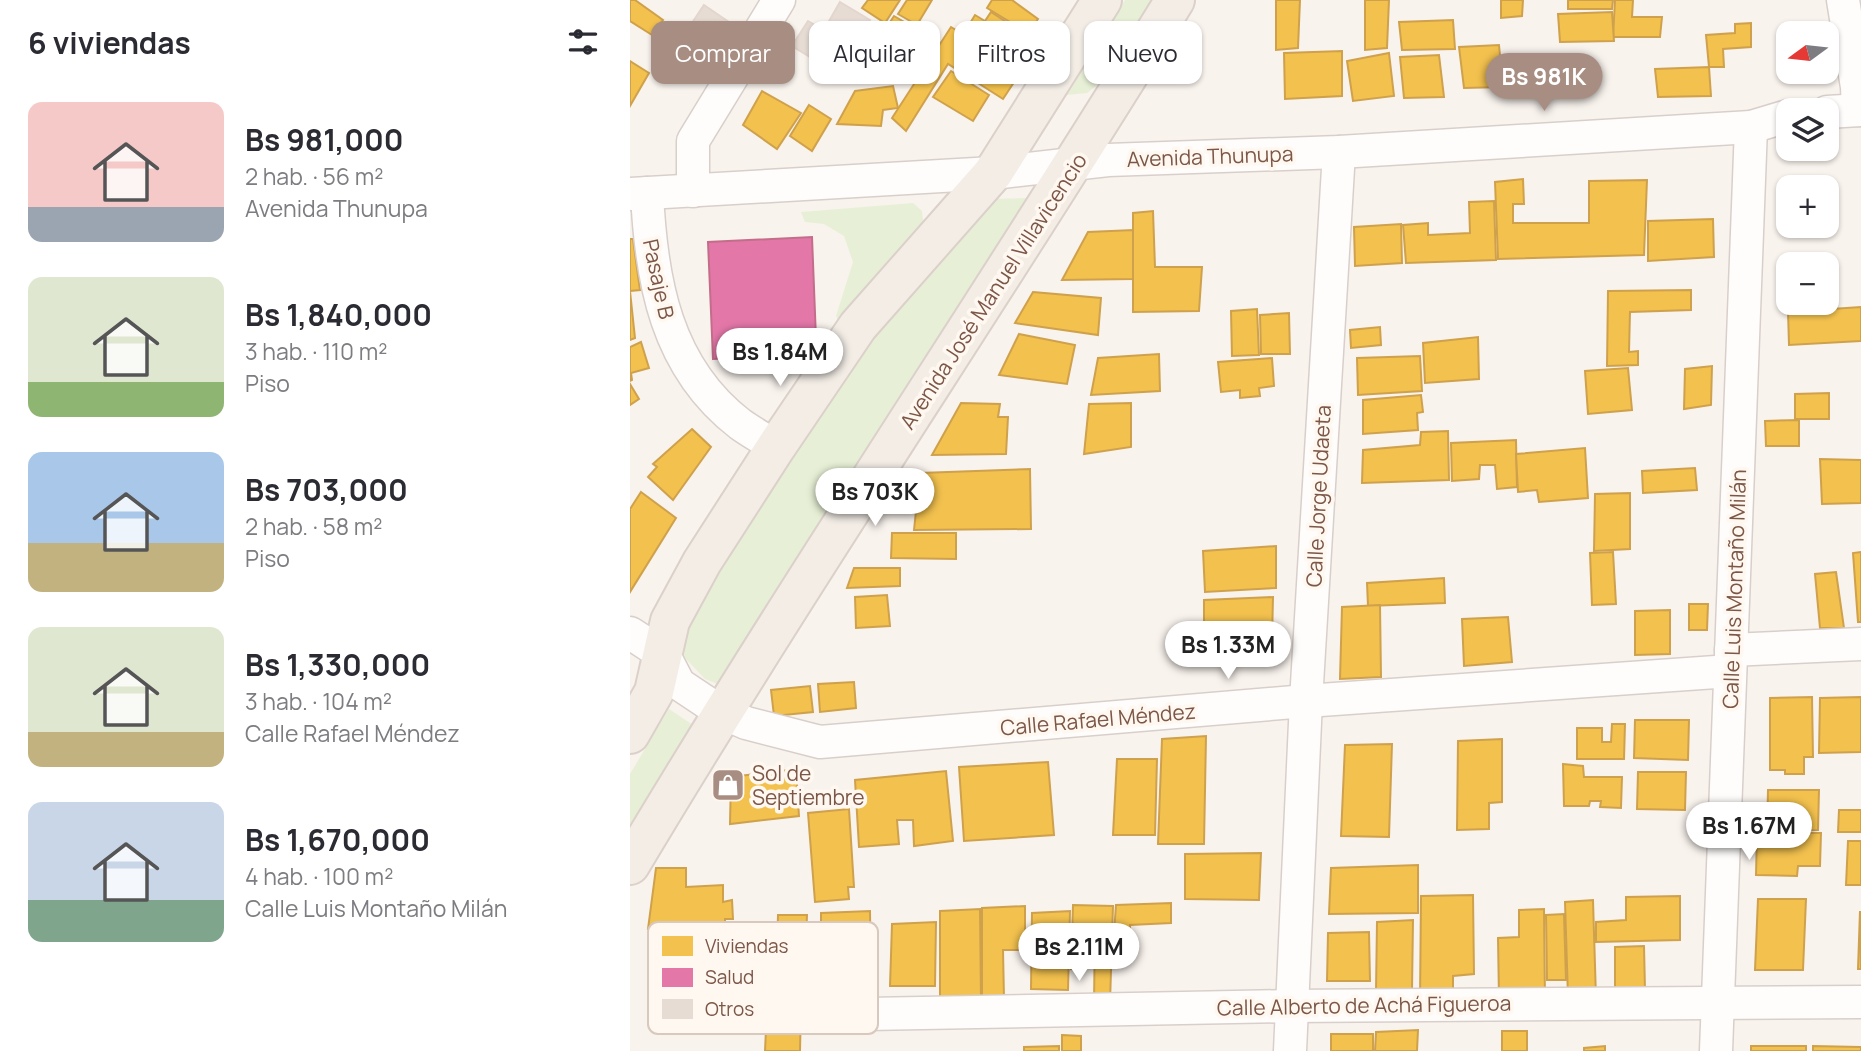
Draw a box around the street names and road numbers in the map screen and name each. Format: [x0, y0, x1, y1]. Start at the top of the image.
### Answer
street label: Avenida Thunupa [1126, 139, 1294, 173]
street label: Avenida José Manuel Villavicencio [893, 148, 1093, 434]
street label: Pasaje B [637, 236, 681, 322]
street label: Calle Jorge Udaeta [1299, 404, 1337, 588]
street label: Calle Luis Montaño Milán [1716, 469, 1752, 709]
street label: Calle Rafael Méndez [999, 697, 1197, 741]
street label: Calle Alberto de Achá Figueroa [1217, 988, 1511, 1022]

